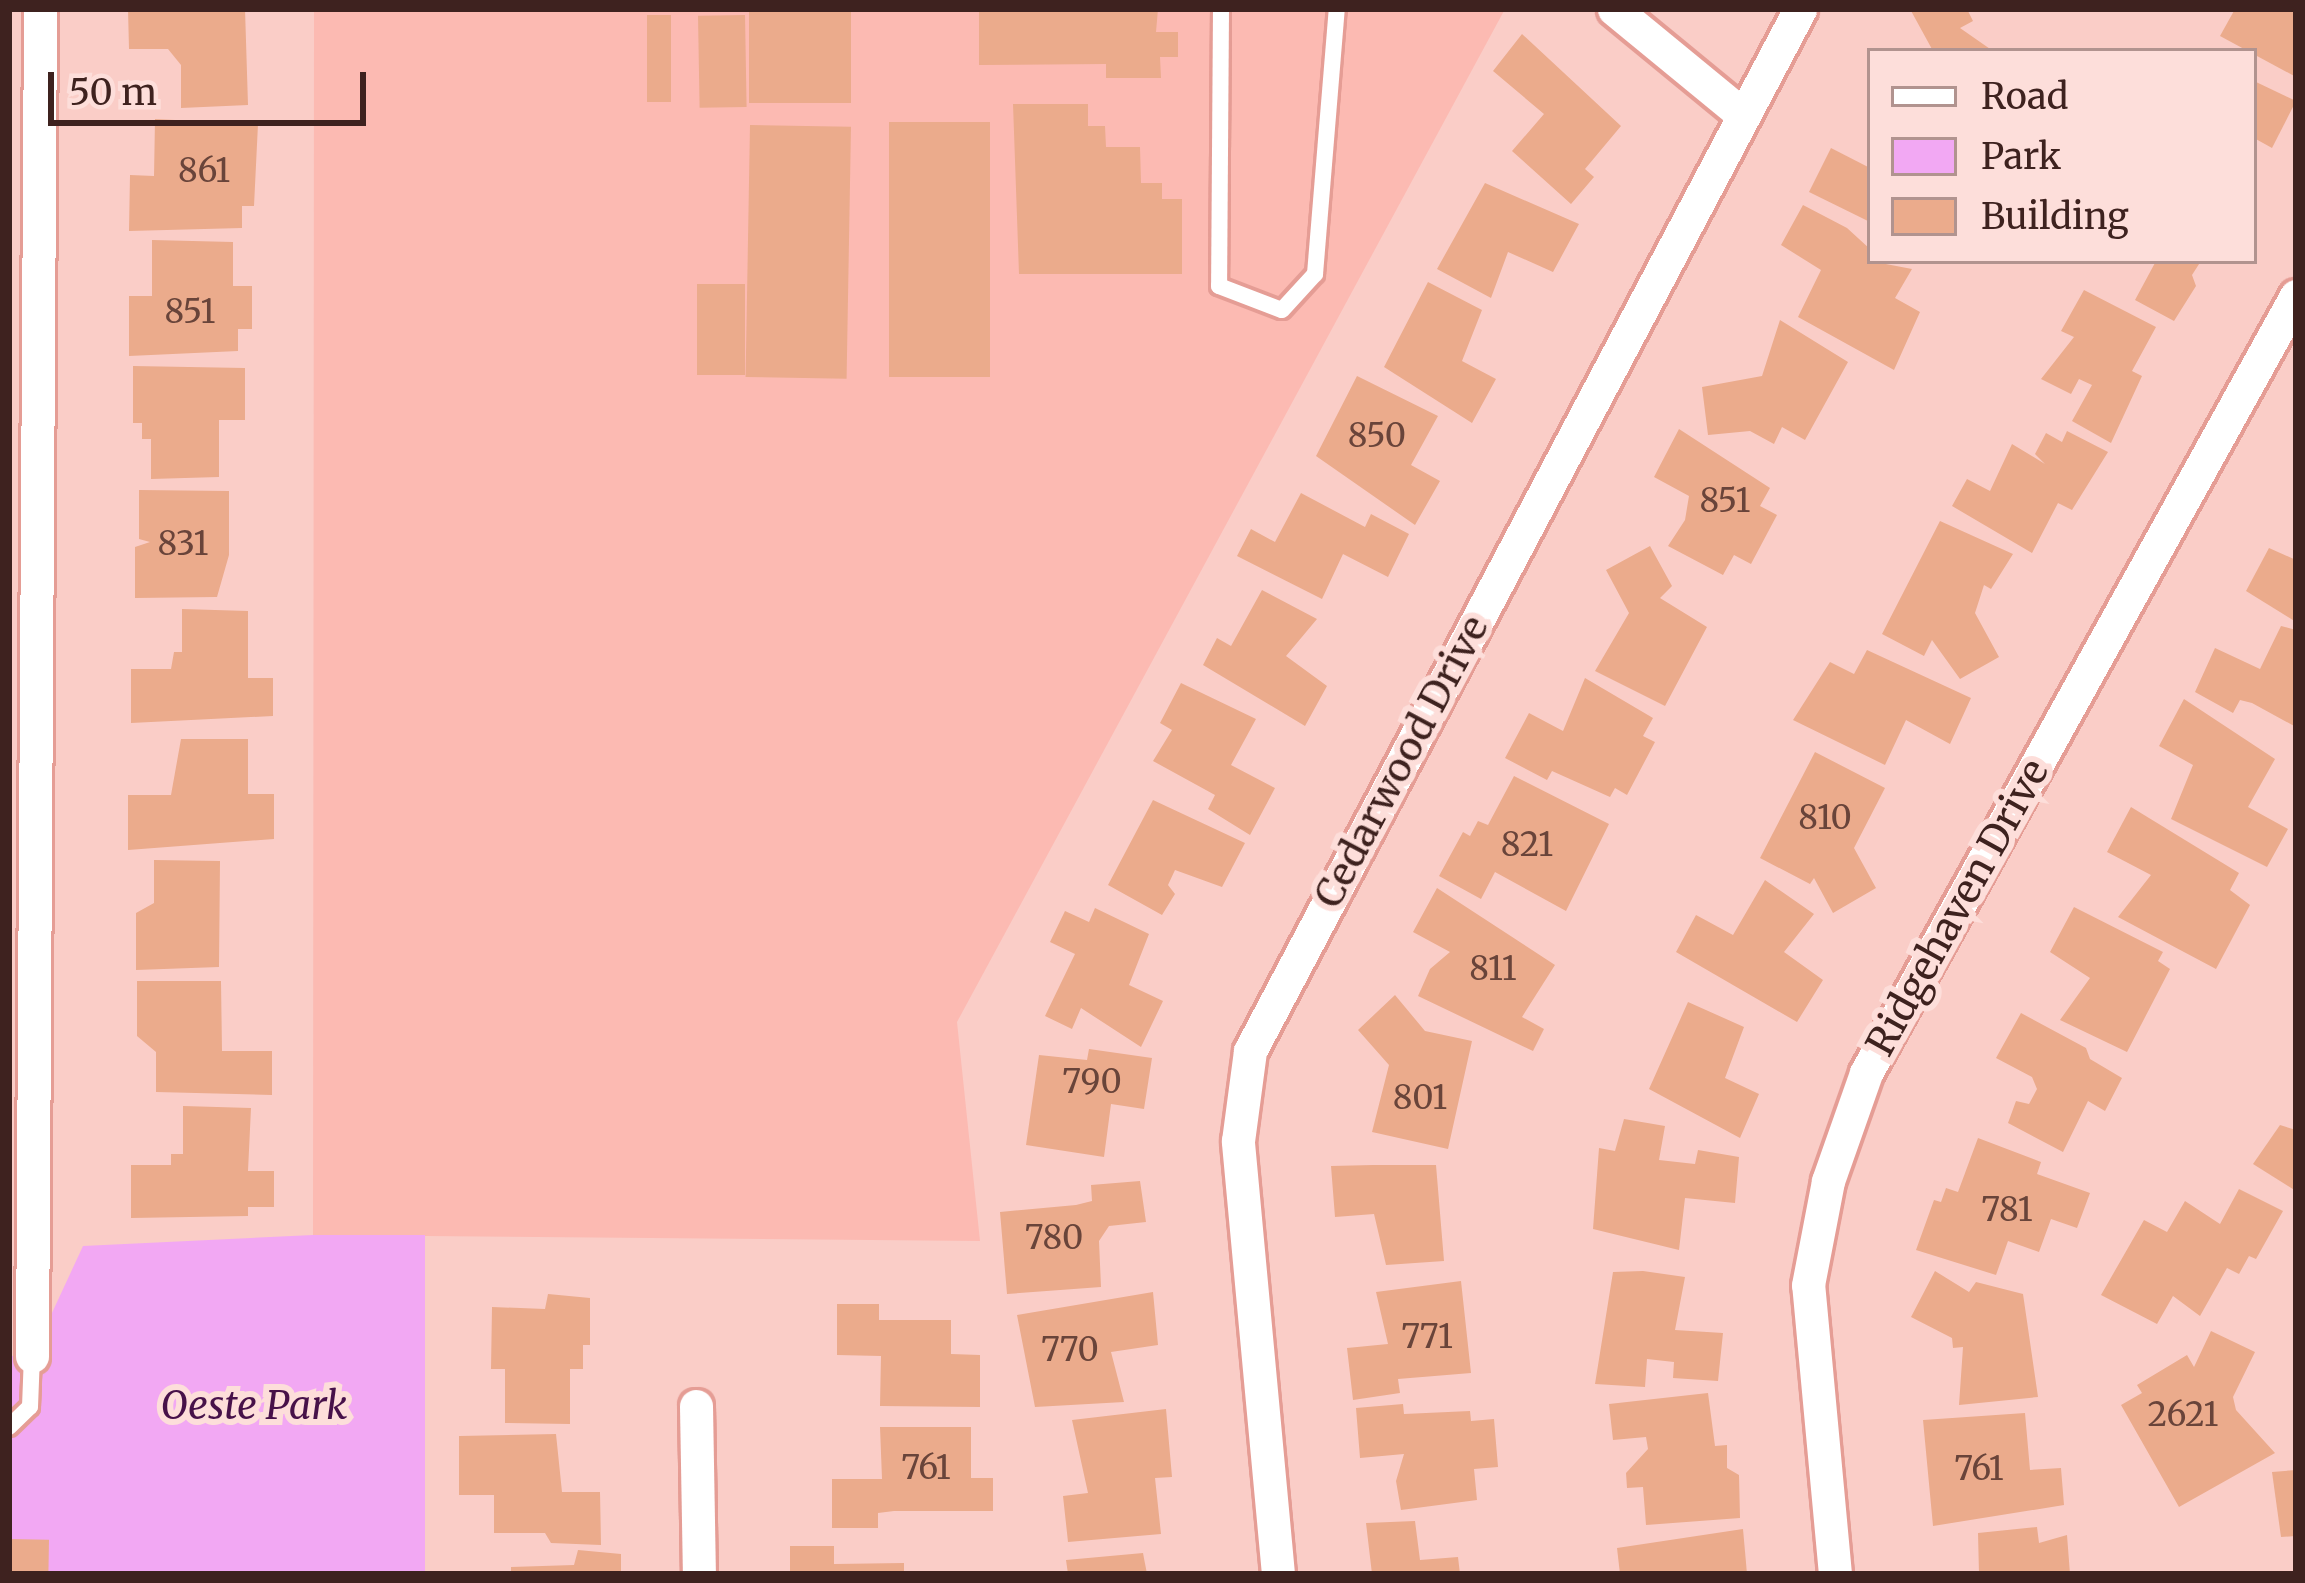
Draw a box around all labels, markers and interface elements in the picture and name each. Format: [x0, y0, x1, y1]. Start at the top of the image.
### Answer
scale bar [54, 48, 372, 122]
legend [1867, 48, 2257, 264]
text: 50 m [69, 70, 157, 115]
text: Road [1981, 74, 2068, 119]
text: Park [1981, 134, 2061, 179]
house number: 861 [178, 151, 230, 191]
text: Building [1981, 194, 2129, 239]
house number: 851 [165, 292, 215, 332]
house number: 850 [1348, 416, 1406, 456]
house number: 851 [1700, 481, 1750, 521]
house number: 831 [158, 524, 208, 564]
street label: Cedarwood Drive [1305, 608, 1499, 916]
street label: Ridgehaven Drive [1857, 752, 2059, 1064]
house number: 810 [1798, 798, 1852, 838]
house number: 821 [1501, 825, 1553, 865]
house number: 811 [1469, 949, 1517, 989]
house number: 790 [1062, 1062, 1122, 1102]
house number: 801 [1393, 1078, 1447, 1118]
house number: 781 [1981, 1190, 2033, 1230]
house number: 780 [1025, 1218, 1083, 1258]
house number: 771 [1401, 1317, 1453, 1357]
house number: 770 [1041, 1330, 1099, 1370]
park label: Oeste Park [161, 1383, 347, 1429]
house number: 2621 [2148, 1395, 2218, 1435]
house number: 761 [901, 1448, 951, 1488]
house number: 761 [1954, 1449, 2004, 1489]

